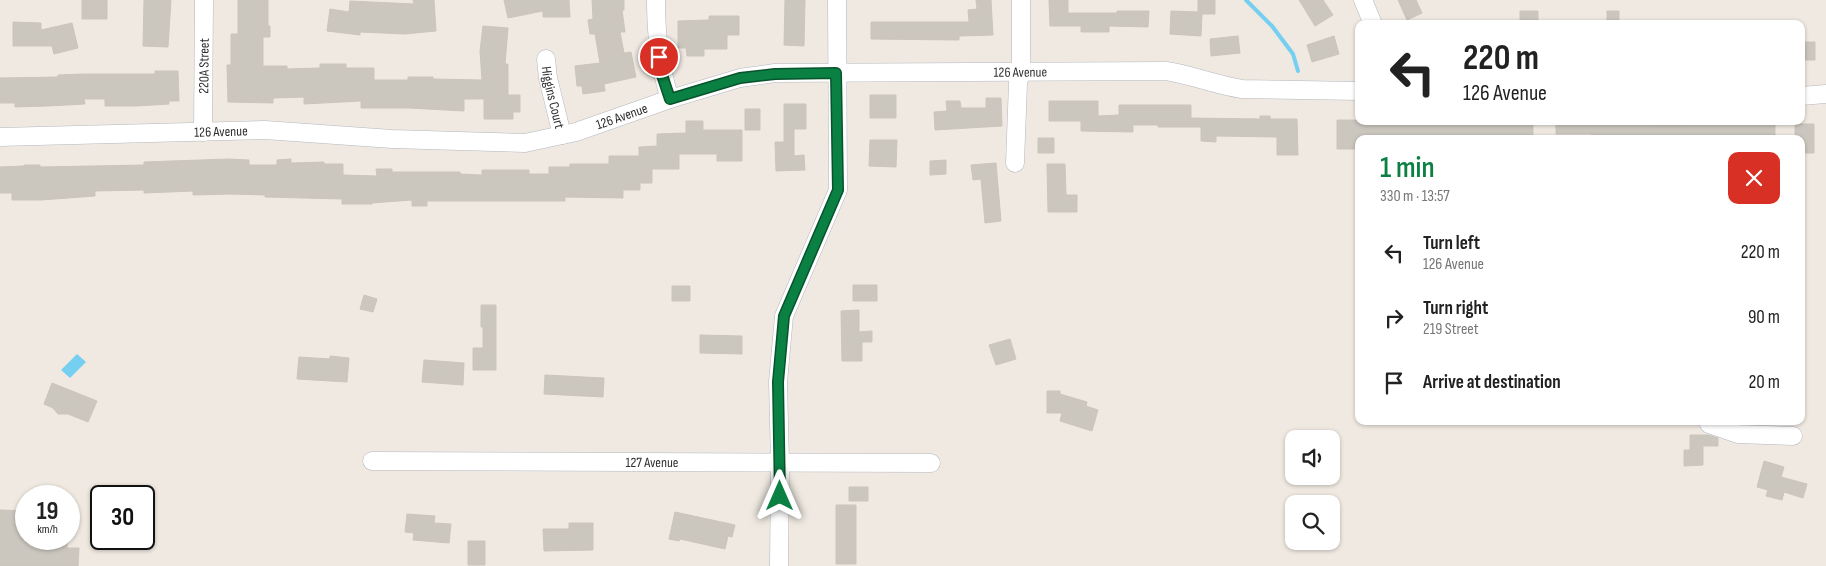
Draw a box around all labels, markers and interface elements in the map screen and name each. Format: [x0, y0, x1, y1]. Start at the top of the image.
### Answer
pin [638, 36, 680, 78]
text: 220 m [1463, 37, 1539, 80]
street label: 220A Street [195, 38, 213, 94]
icon: left [1380, 40, 1445, 105]
icon: arrive [645, 43, 673, 71]
street label: 126 Avenue [994, 64, 1047, 81]
street label: Higgins Court [538, 65, 568, 130]
text: 126 Avenue [1463, 80, 1547, 107]
street label: 126 Avenue [594, 100, 650, 133]
street label: 126 Avenue [194, 122, 248, 141]
text: 1 min [1380, 150, 1435, 186]
button: close [1728, 152, 1780, 204]
text: 330 m · 13:57 [1380, 187, 1450, 206]
text: Turn left [1423, 232, 1480, 255]
icon: left [1380, 239, 1408, 267]
text: 220 m [1741, 241, 1780, 264]
text: 126 Avenue [1423, 255, 1484, 274]
text: Turn right [1423, 297, 1488, 320]
icon: right [1380, 304, 1408, 332]
text: 90 m [1748, 306, 1780, 329]
text: 219 Street [1423, 320, 1479, 339]
icon: arrive [1380, 369, 1408, 397]
text: Arrive at destination [1423, 371, 1561, 394]
text: 20 m [1748, 371, 1780, 394]
map controls [1285, 430, 1340, 550]
button: sound [1285, 430, 1340, 485]
street label: 127 Avenue [625, 454, 679, 471]
position arrow [753, 469, 805, 521]
speed limit sign: 30 [90, 485, 155, 550]
button: search [1285, 495, 1340, 550]
text: 19 [37, 496, 58, 527]
text: km/h [37, 522, 58, 537]

